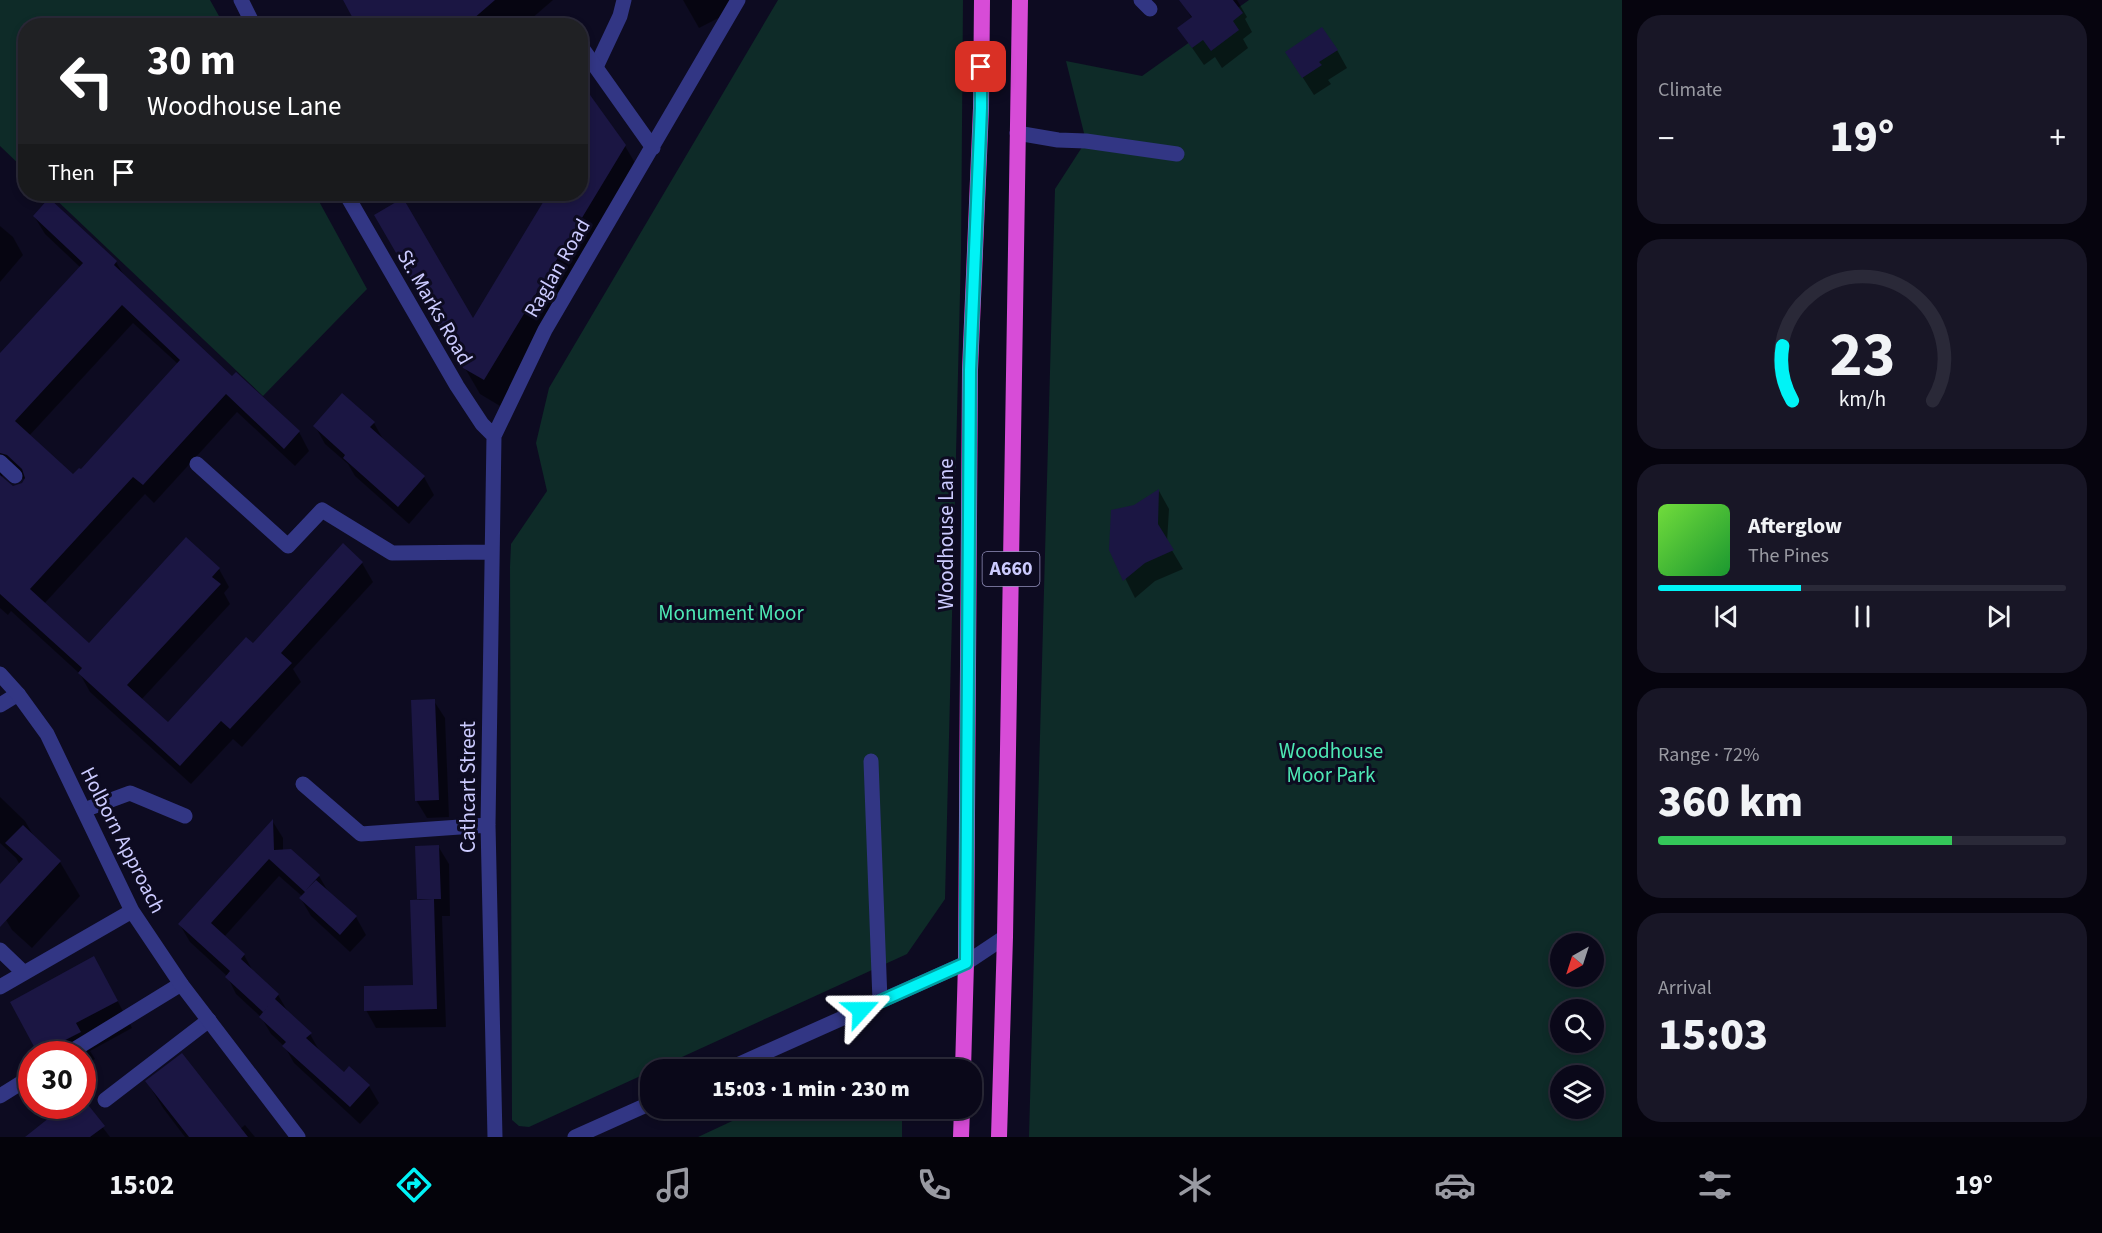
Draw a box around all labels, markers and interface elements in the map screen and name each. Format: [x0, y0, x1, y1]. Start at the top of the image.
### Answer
text: 30 m [147, 31, 236, 91]
pin [955, 41, 1006, 92]
icon: left [48, 42, 126, 120]
icon: arrive [964, 50, 997, 83]
text: Climate [1658, 76, 1722, 104]
text: Woodhouse Lane [147, 87, 341, 126]
text: 19° [1830, 105, 1894, 169]
text: − [1658, 115, 1674, 162]
text: + [2050, 115, 2066, 162]
icon: arrive [107, 156, 140, 189]
text: Then [48, 157, 95, 189]
street label: Raglan Road [517, 213, 597, 323]
street label: St. Marks Road [390, 244, 480, 370]
text: 23 [1829, 311, 1895, 400]
text: km/h [1838, 385, 1886, 416]
street label: Woodhouse Lane [931, 458, 961, 610]
text: Afterglow [1748, 510, 1842, 542]
text: The Pines [1748, 542, 1829, 570]
road number: A660 [982, 552, 1040, 586]
park label: Monument Moor [658, 598, 804, 628]
icon: previous [1710, 600, 1743, 633]
icon: pause [1846, 600, 1879, 633]
icon: next [1982, 600, 2015, 633]
street label: Cathcart Street [453, 721, 483, 853]
park label: Woodhouse Moor Park [1279, 736, 1383, 790]
text: Range · 72% [1658, 741, 1759, 769]
street label: Holborn Approach [73, 762, 173, 918]
text: 360 km [1658, 770, 1803, 834]
north arrow [1550, 933, 1604, 987]
map controls [1550, 933, 1604, 1119]
text: Arrival [1658, 974, 1712, 1002]
position arrow [829, 978, 893, 1042]
button: search [1550, 999, 1604, 1053]
text: 15:03 [1658, 1003, 1768, 1067]
speed limit sign: 30 [18, 1041, 96, 1119]
button: layers [1550, 1065, 1604, 1119]
text: 15:03 · 1 min · 230 m [712, 1073, 910, 1105]
icon: directions [393, 1164, 435, 1206]
icon: music [653, 1164, 695, 1206]
icon: phone [913, 1164, 955, 1206]
icon: climate [1174, 1164, 1216, 1206]
icon: car [1434, 1164, 1476, 1206]
icon: filters [1694, 1164, 1736, 1206]
text: 15:02 [109, 1166, 174, 1205]
text: 19° [1954, 1166, 1993, 1205]

